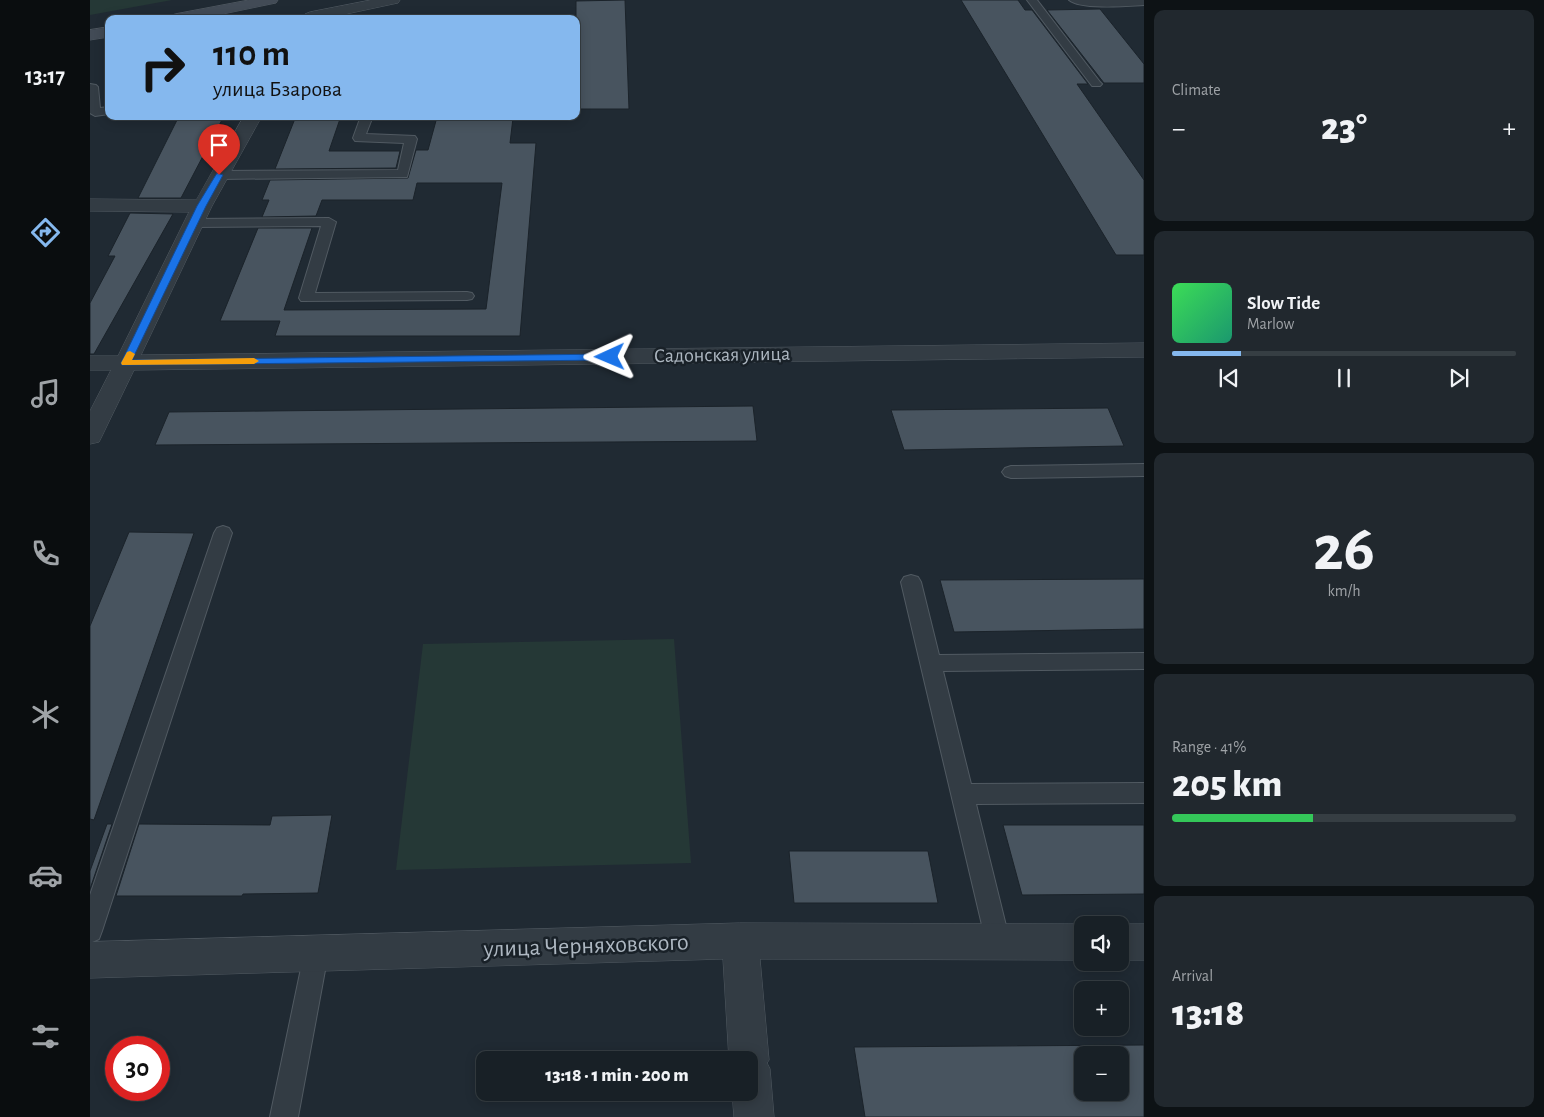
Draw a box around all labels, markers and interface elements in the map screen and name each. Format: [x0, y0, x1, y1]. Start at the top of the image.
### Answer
icon: right [130, 35, 195, 100]
text: 110 m [213, 37, 290, 72]
text: 13:17 [25, 65, 65, 87]
text: улица Бзарова [213, 78, 342, 100]
text: Climate [1172, 82, 1221, 98]
text: 23° [1321, 109, 1367, 147]
text: − [1172, 115, 1185, 143]
text: + [1503, 115, 1516, 143]
pin [198, 124, 240, 175]
icon: arrive [205, 131, 233, 159]
icon: directions [28, 215, 63, 250]
text: Slow Tide [1247, 294, 1320, 313]
text: Marlow [1247, 316, 1294, 332]
position arrow [583, 330, 635, 382]
street label: Садонская улица [654, 344, 790, 366]
icon: previous [1215, 364, 1243, 392]
icon: pause [1330, 364, 1358, 392]
icon: next [1445, 364, 1473, 392]
icon: music [28, 376, 63, 411]
text: 26 [1313, 517, 1375, 582]
icon: phone [28, 536, 63, 571]
text: km/h [1327, 583, 1361, 599]
icon: climate [28, 697, 63, 732]
text: Range · 41% [1172, 739, 1247, 755]
text: 205 km [1172, 766, 1282, 804]
icon: car [28, 858, 63, 893]
map controls [1074, 916, 1129, 1101]
button: sound [1074, 916, 1129, 971]
street label: улица Черняховского [482, 930, 689, 962]
text: Arrival [1172, 968, 1213, 984]
button: + [1074, 981, 1129, 1036]
text: 13:18 [1172, 995, 1244, 1033]
icon: filters [28, 1019, 63, 1054]
speed limit sign: 30 [105, 1036, 170, 1101]
button: − [1074, 1046, 1129, 1101]
text: 13:18 · 1 min · 200 m [545, 1066, 689, 1085]

